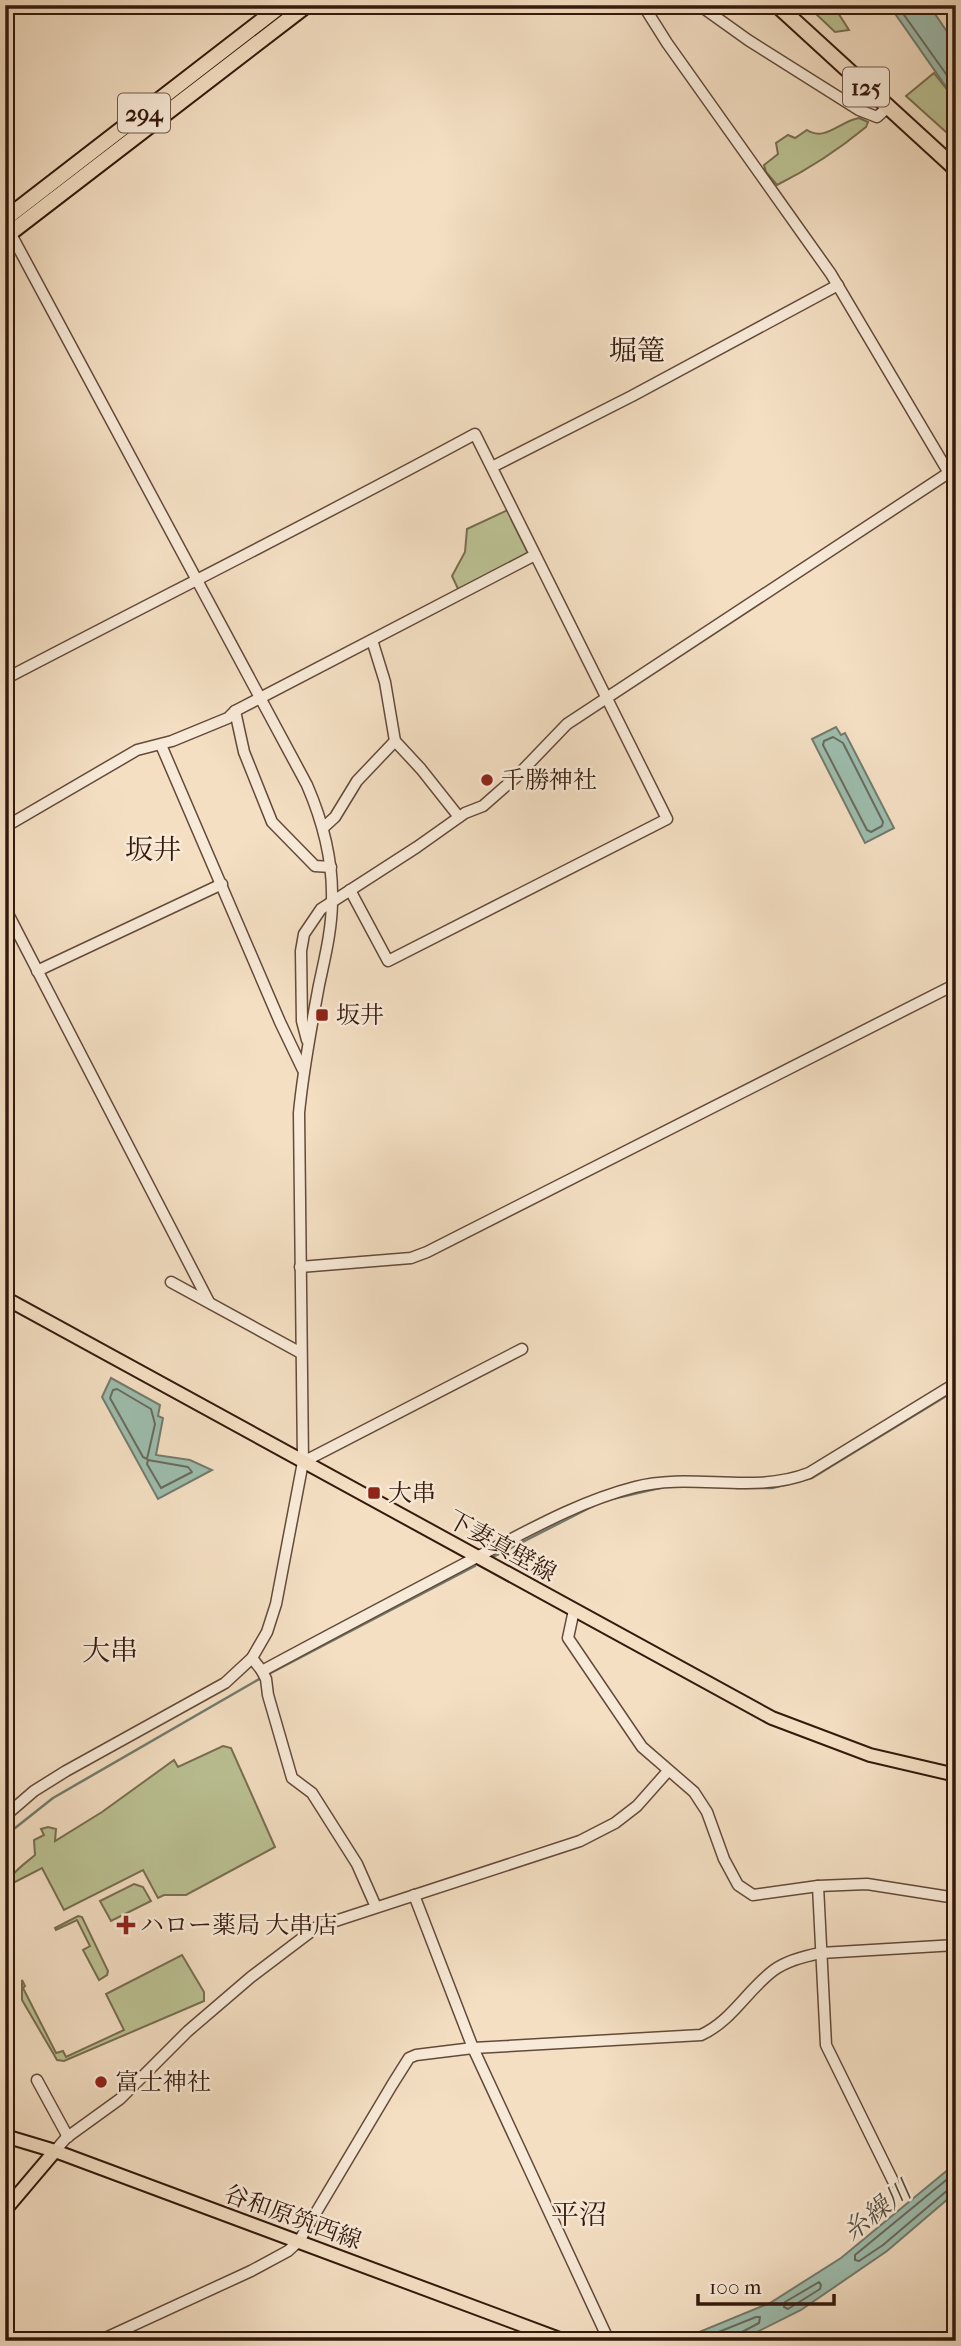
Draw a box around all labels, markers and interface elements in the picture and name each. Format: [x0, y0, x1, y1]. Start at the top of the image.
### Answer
road number: 125 [843, 68, 889, 106]
road number: 294 [118, 94, 170, 132]
district label: 堀篭 [609, 334, 665, 367]
place label: 千勝神社 [501, 766, 597, 794]
marker: 千勝神社 [479, 772, 495, 788]
district label: 坂井 [125, 833, 181, 866]
place label: 坂井 [336, 1001, 384, 1029]
marker: 坂井 [314, 1007, 330, 1023]
place label: 大串 [388, 1479, 436, 1507]
marker: 大串 [366, 1485, 382, 1501]
street label: 下妻真壁線 [443, 1505, 561, 1587]
district label: 大串 [82, 1634, 138, 1667]
place label: ハロー薬局 大串店 [140, 1911, 337, 1939]
marker: ハロー薬局 大串店 [118, 1917, 134, 1933]
place label: 富士神社 [115, 2068, 211, 2096]
marker: 富士神社 [93, 2074, 109, 2090]
water label: 糸繰川 [837, 2173, 920, 2247]
street label: 谷和原筑西線 [221, 2179, 365, 2255]
district label: 平沼 [551, 2198, 607, 2231]
scale bar [698, 2262, 835, 2306]
text: 100 m [709, 2275, 762, 2299]

